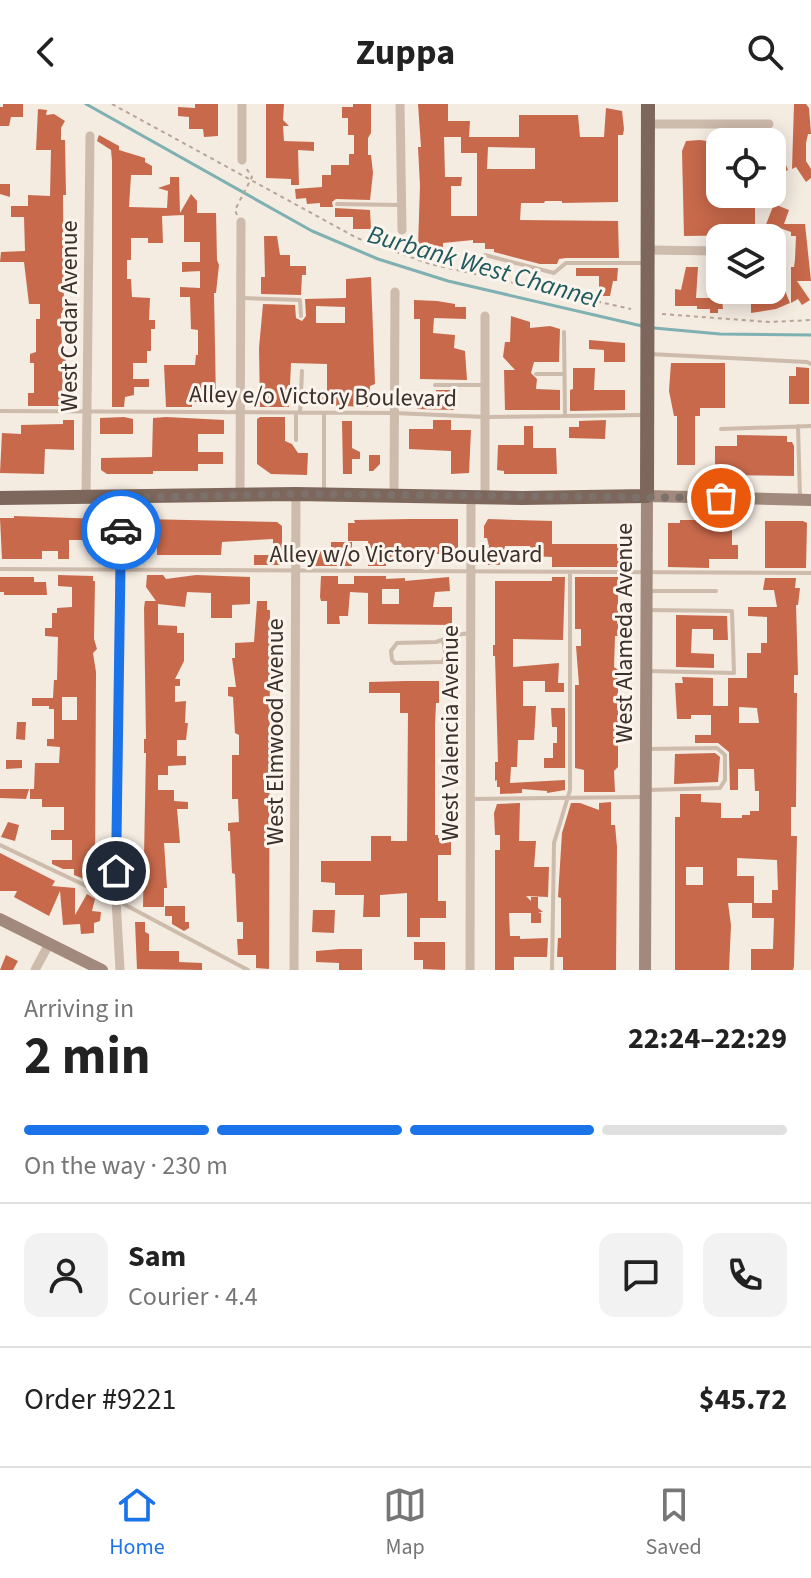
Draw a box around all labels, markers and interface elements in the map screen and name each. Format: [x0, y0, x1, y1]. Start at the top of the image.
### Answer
text: Zuppa [356, 27, 455, 78]
icon: back [24, 30, 68, 74]
icon: search [743, 30, 787, 74]
map controls [706, 128, 786, 304]
button: locate [706, 128, 786, 208]
water label: Burbank West Channel [363, 216, 605, 318]
street label: West Cedar Avenue [52, 220, 87, 412]
button: layers [706, 224, 786, 304]
street label: Alley e/o Victory Boulevard [189, 377, 457, 416]
pin [687, 464, 755, 532]
icon: bag [699, 476, 743, 520]
courier [81, 490, 161, 570]
icon: car [99, 508, 143, 552]
street label: West Alameda Avenue [607, 523, 642, 743]
street label: Alley w/o Victory Boulevard [269, 537, 543, 572]
street label: West Elmwood Avenue [258, 618, 293, 846]
street label: West Valencia Avenue [433, 625, 468, 841]
pin [82, 837, 150, 905]
icon: home [94, 849, 138, 893]
text: Arriving in [24, 990, 134, 1027]
text: 22:24–22:29 [628, 1017, 787, 1060]
text: 2 min [24, 1020, 151, 1094]
text: On the way · 230 m [24, 1147, 228, 1184]
button: person [24, 1233, 108, 1317]
button: chat [599, 1233, 683, 1317]
button: phone [703, 1233, 787, 1317]
text: Sam [128, 1235, 186, 1278]
text: Courier · 4.4 [128, 1278, 258, 1315]
text: Order #9221 [24, 1378, 177, 1421]
text: $45.72 [699, 1378, 787, 1421]
tab: Home [109, 1483, 165, 1563]
tab: Map [383, 1483, 427, 1563]
tab: Saved [646, 1483, 702, 1563]

